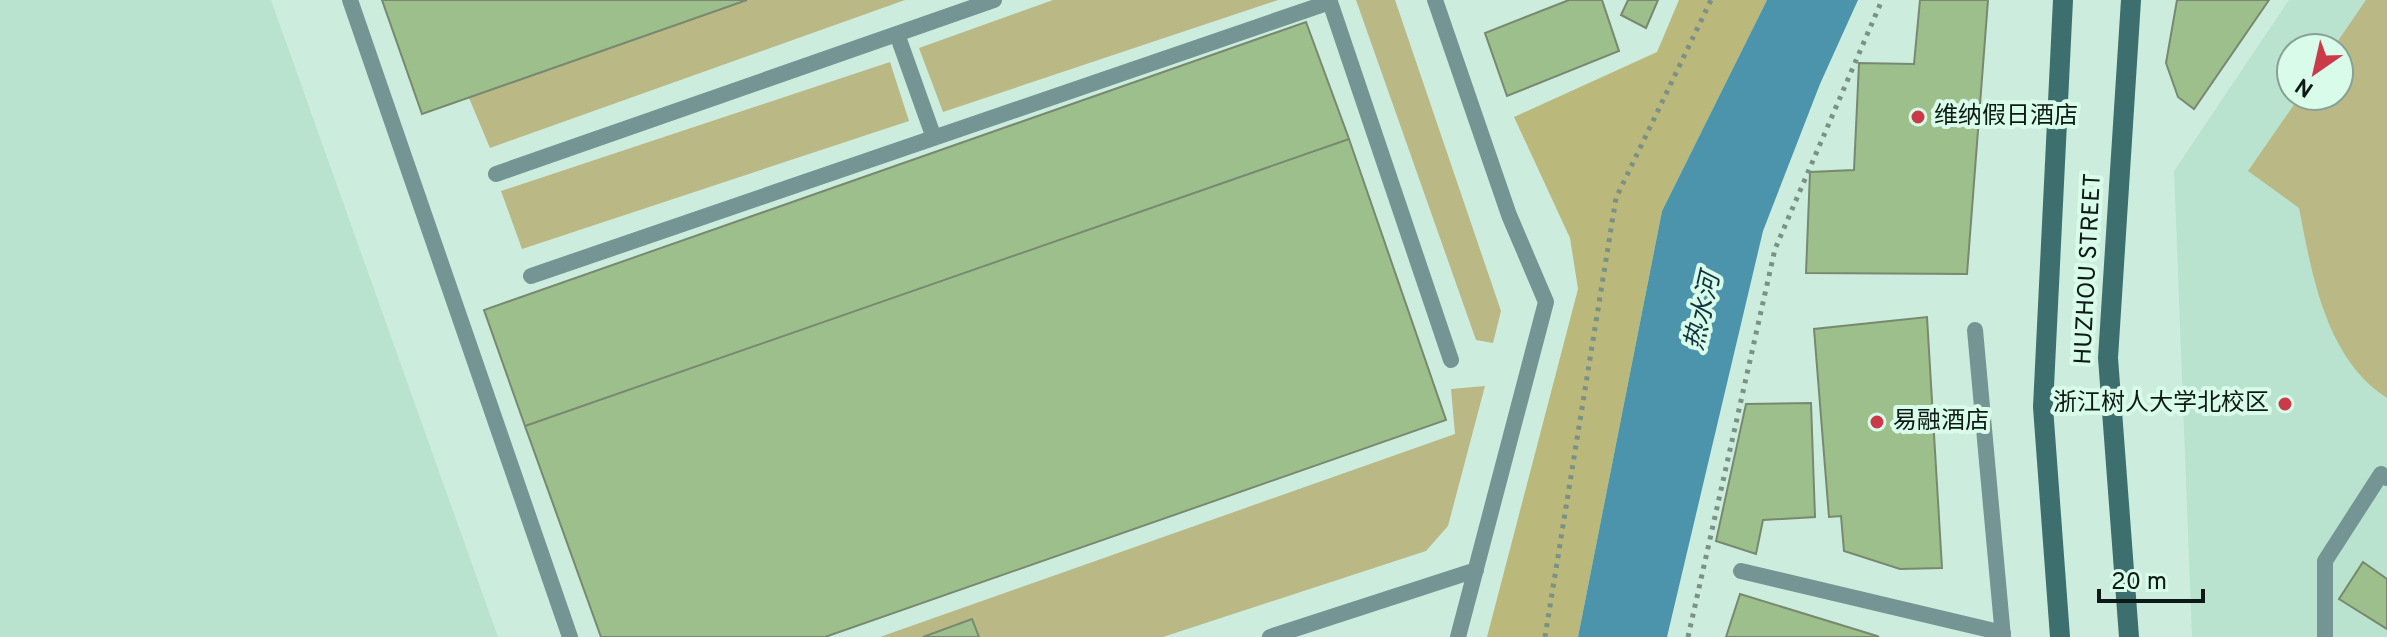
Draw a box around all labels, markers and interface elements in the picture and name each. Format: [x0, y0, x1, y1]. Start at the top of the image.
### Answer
north arrow [2275, 32, 2355, 112]
text: N [2291, 71, 2319, 102]
place label: 维纳假日酒店 [1934, 102, 2078, 132]
marker: 维纳假日酒店 [1909, 108, 1927, 126]
street label: HUZHOU STREET [2069, 173, 2109, 365]
water label: 热水河 [1679, 265, 1730, 354]
place label: 浙江树人大学北校区 [2053, 389, 2269, 419]
marker: 浙江树人大学北校区 [2276, 395, 2294, 413]
place label: 易融酒店 [1893, 407, 1989, 437]
marker: 易融酒店 [1868, 413, 1886, 431]
scale bar [2099, 553, 2203, 603]
text: 20 m [2111, 568, 2167, 598]

